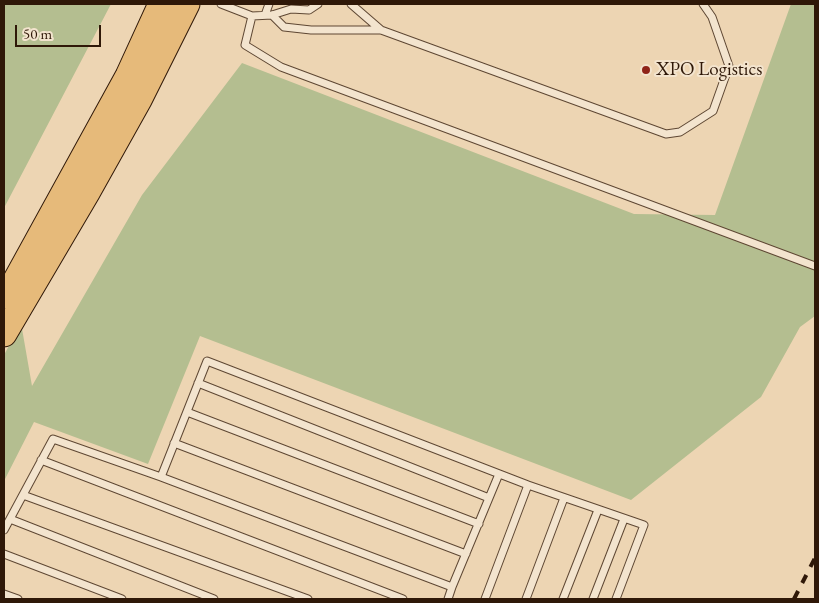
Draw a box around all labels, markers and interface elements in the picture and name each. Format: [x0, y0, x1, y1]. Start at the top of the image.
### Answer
scale bar [18, 15, 104, 47]
text: 50 m [23, 24, 52, 43]
place label: XPO Logistics [656, 59, 762, 81]
marker: XPO Logistics [640, 64, 652, 76]

